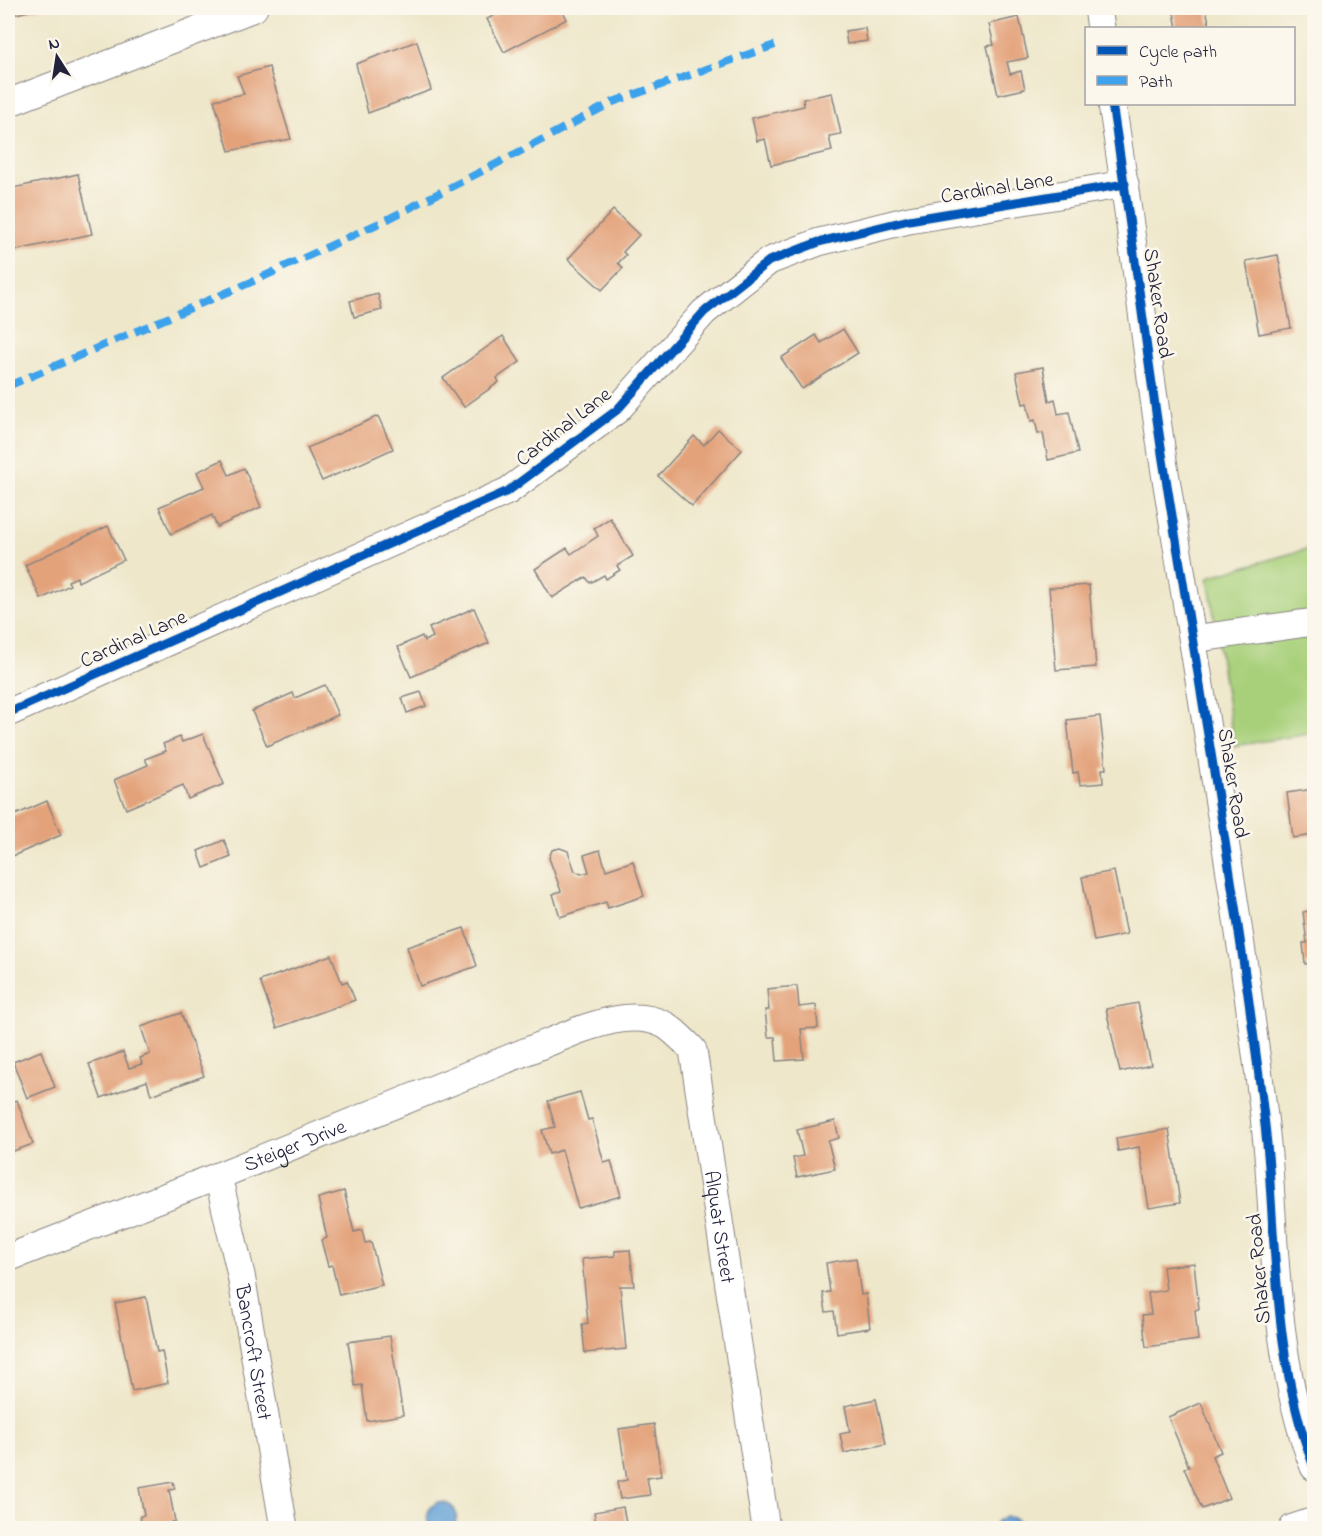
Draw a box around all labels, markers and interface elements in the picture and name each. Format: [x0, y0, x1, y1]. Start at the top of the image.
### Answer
north arrow [27, 27, 87, 87]
legend [1085, 27, 1295, 105]
text: N [47, 31, 62, 57]
text: Cycle path [1139, 40, 1217, 66]
text: Path [1139, 70, 1173, 96]
street label: Cardinal Lane [939, 165, 1057, 213]
street label: Shaker Road [1134, 246, 1180, 360]
street label: Cardinal Lane [510, 380, 619, 475]
street label: Cardinal Lane [75, 603, 193, 677]
street label: Shaker Road [1209, 726, 1256, 841]
street label: Steiger Drive [239, 1112, 352, 1181]
street label: Alquat Street [695, 1169, 741, 1286]
street label: Shaker Road [1240, 1212, 1280, 1325]
street label: Bancroft Street [226, 1282, 278, 1423]

